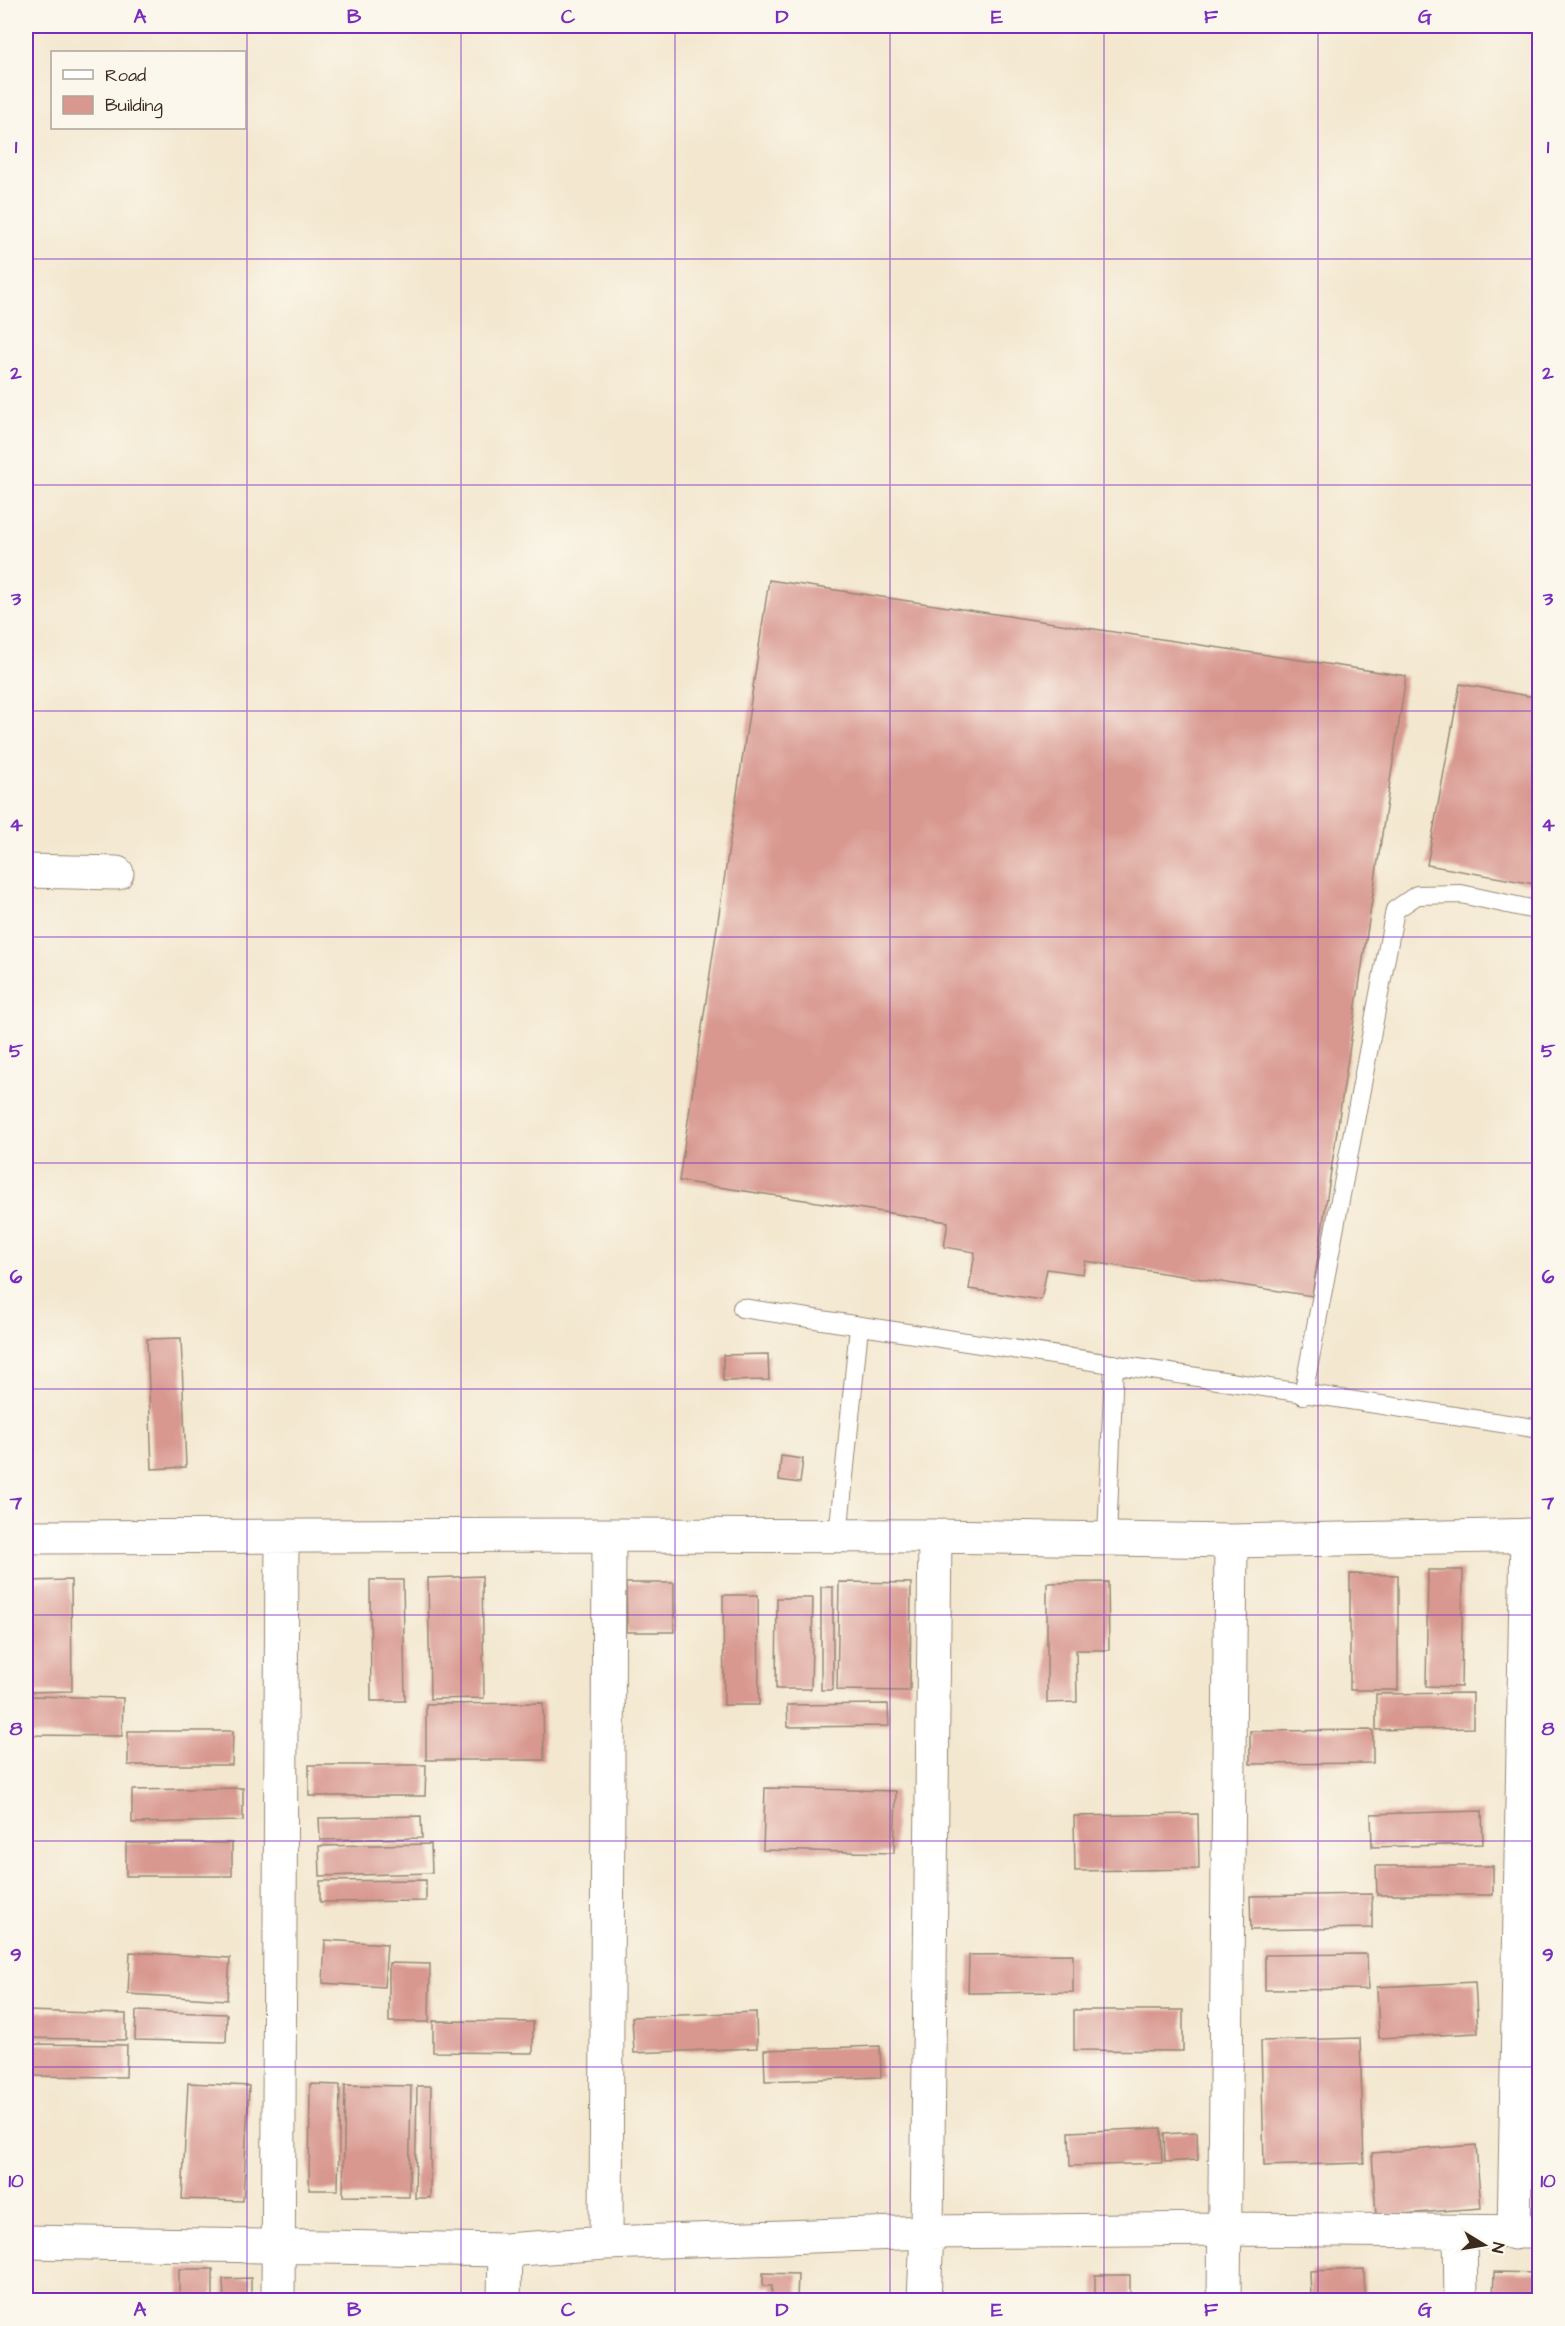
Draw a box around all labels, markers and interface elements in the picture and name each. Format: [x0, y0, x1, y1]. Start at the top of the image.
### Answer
text: A [134, 3, 147, 31]
text: B [347, 3, 362, 31]
text: C [561, 3, 576, 31]
text: D [776, 3, 789, 31]
text: E [991, 3, 1003, 31]
text: F [1204, 3, 1219, 31]
text: G [1418, 3, 1432, 31]
legend [51, 51, 246, 129]
text: Road [105, 63, 146, 88]
text: Building [105, 93, 163, 119]
text: 1 [15, 133, 18, 161]
text: 1 [1547, 133, 1550, 161]
text: 2 [9, 359, 22, 387]
text: 2 [1541, 359, 1554, 387]
text: 3 [10, 585, 22, 613]
text: 3 [1542, 585, 1554, 613]
text: 4 [9, 811, 23, 839]
text: 4 [1541, 811, 1555, 839]
text: 5 [9, 1037, 24, 1065]
text: 5 [1541, 1037, 1556, 1065]
text: 6 [10, 1263, 23, 1291]
text: 6 [1542, 1263, 1555, 1291]
text: 7 [9, 1489, 23, 1517]
text: 7 [1541, 1489, 1555, 1517]
text: 8 [10, 1715, 23, 1743]
text: 8 [1542, 1715, 1555, 1743]
text: 9 [10, 1941, 22, 1969]
text: 9 [1542, 1941, 1554, 1969]
text: 10 [8, 2167, 24, 2195]
text: 10 [1540, 2167, 1556, 2195]
north arrow [1454, 2215, 1514, 2275]
text: N [1486, 2241, 1509, 2255]
text: A [134, 2296, 147, 2324]
text: B [347, 2296, 362, 2324]
text: C [561, 2296, 576, 2324]
text: D [776, 2296, 789, 2324]
text: E [991, 2296, 1003, 2324]
text: F [1204, 2296, 1219, 2324]
text: G [1418, 2296, 1432, 2324]

